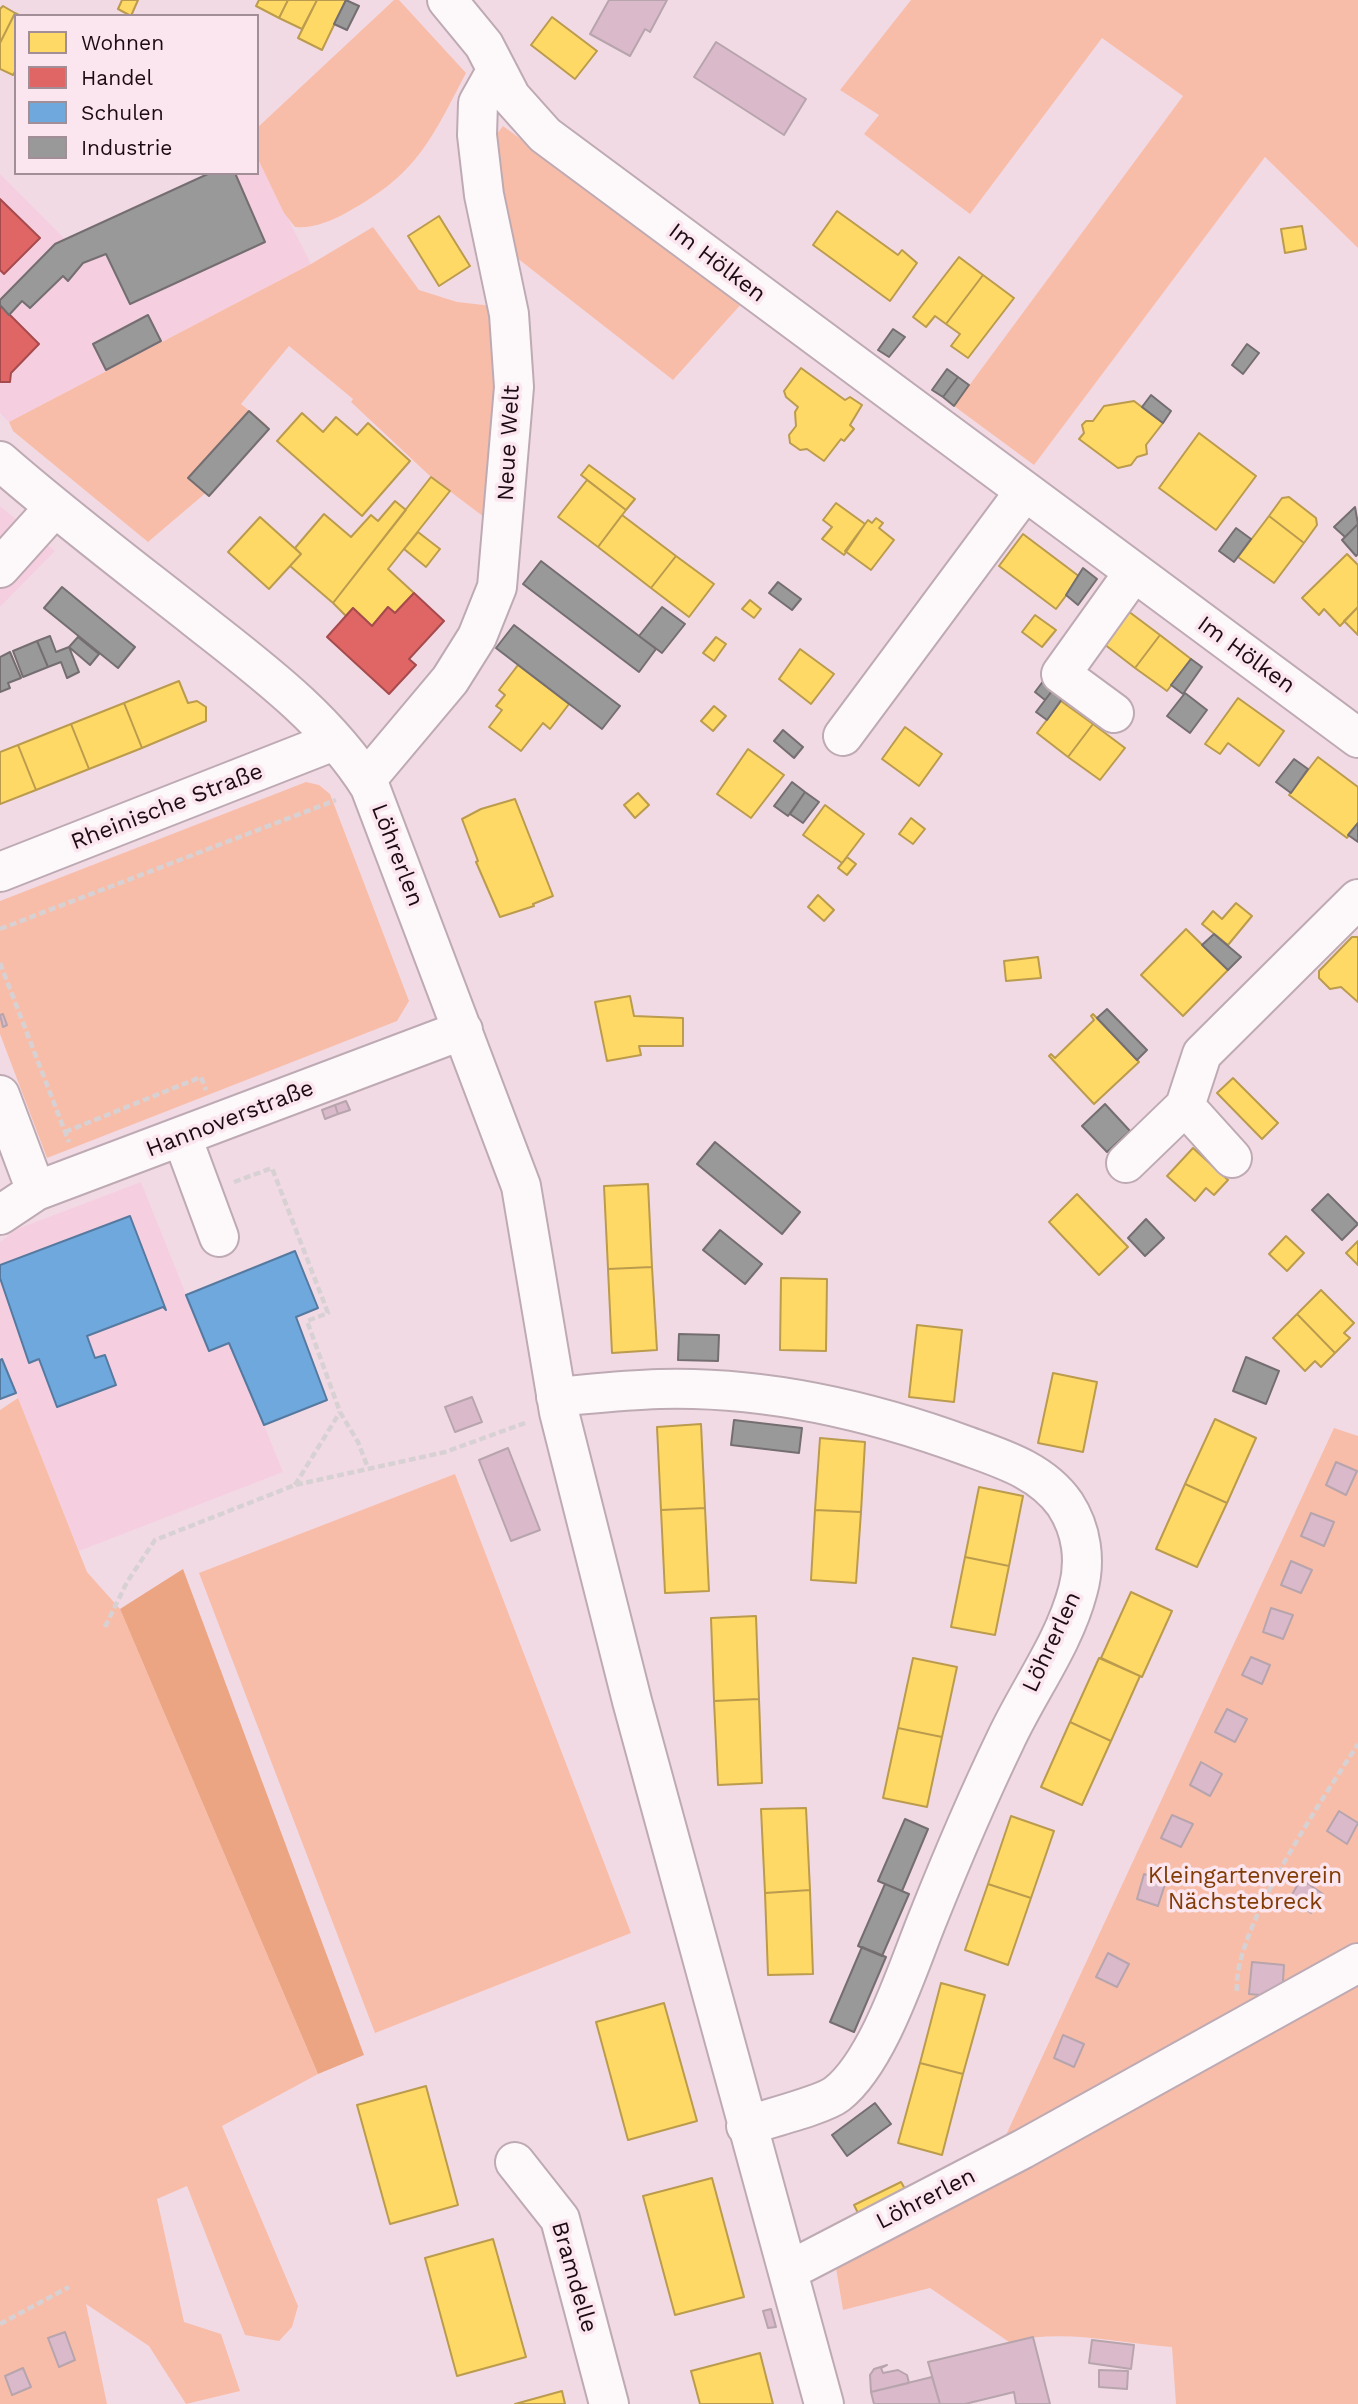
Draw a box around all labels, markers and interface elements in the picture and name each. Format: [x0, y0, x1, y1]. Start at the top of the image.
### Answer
legend [14, 14, 259, 175]
text: Wohnen [81, 30, 164, 55]
text: Handel [81, 65, 153, 90]
text: Schulen [81, 100, 164, 125]
text: Industrie [81, 135, 172, 160]
street label: Im Hölken [663, 218, 771, 308]
street label: Neue Welt [492, 384, 526, 502]
street label: Im Hölken [1192, 610, 1300, 700]
street label: Rheinische Straße [67, 758, 267, 856]
street label: Löhrerlen [365, 800, 429, 910]
street label: Hannoverstraße [142, 1074, 318, 1164]
street label: Löhrerlen [1017, 1587, 1087, 1697]
park label: Kleingartenverein Nächstebreck [1148, 1862, 1342, 1916]
street label: Löhrerlen [872, 2162, 980, 2236]
street label: Bramdelle [545, 2218, 603, 2336]

